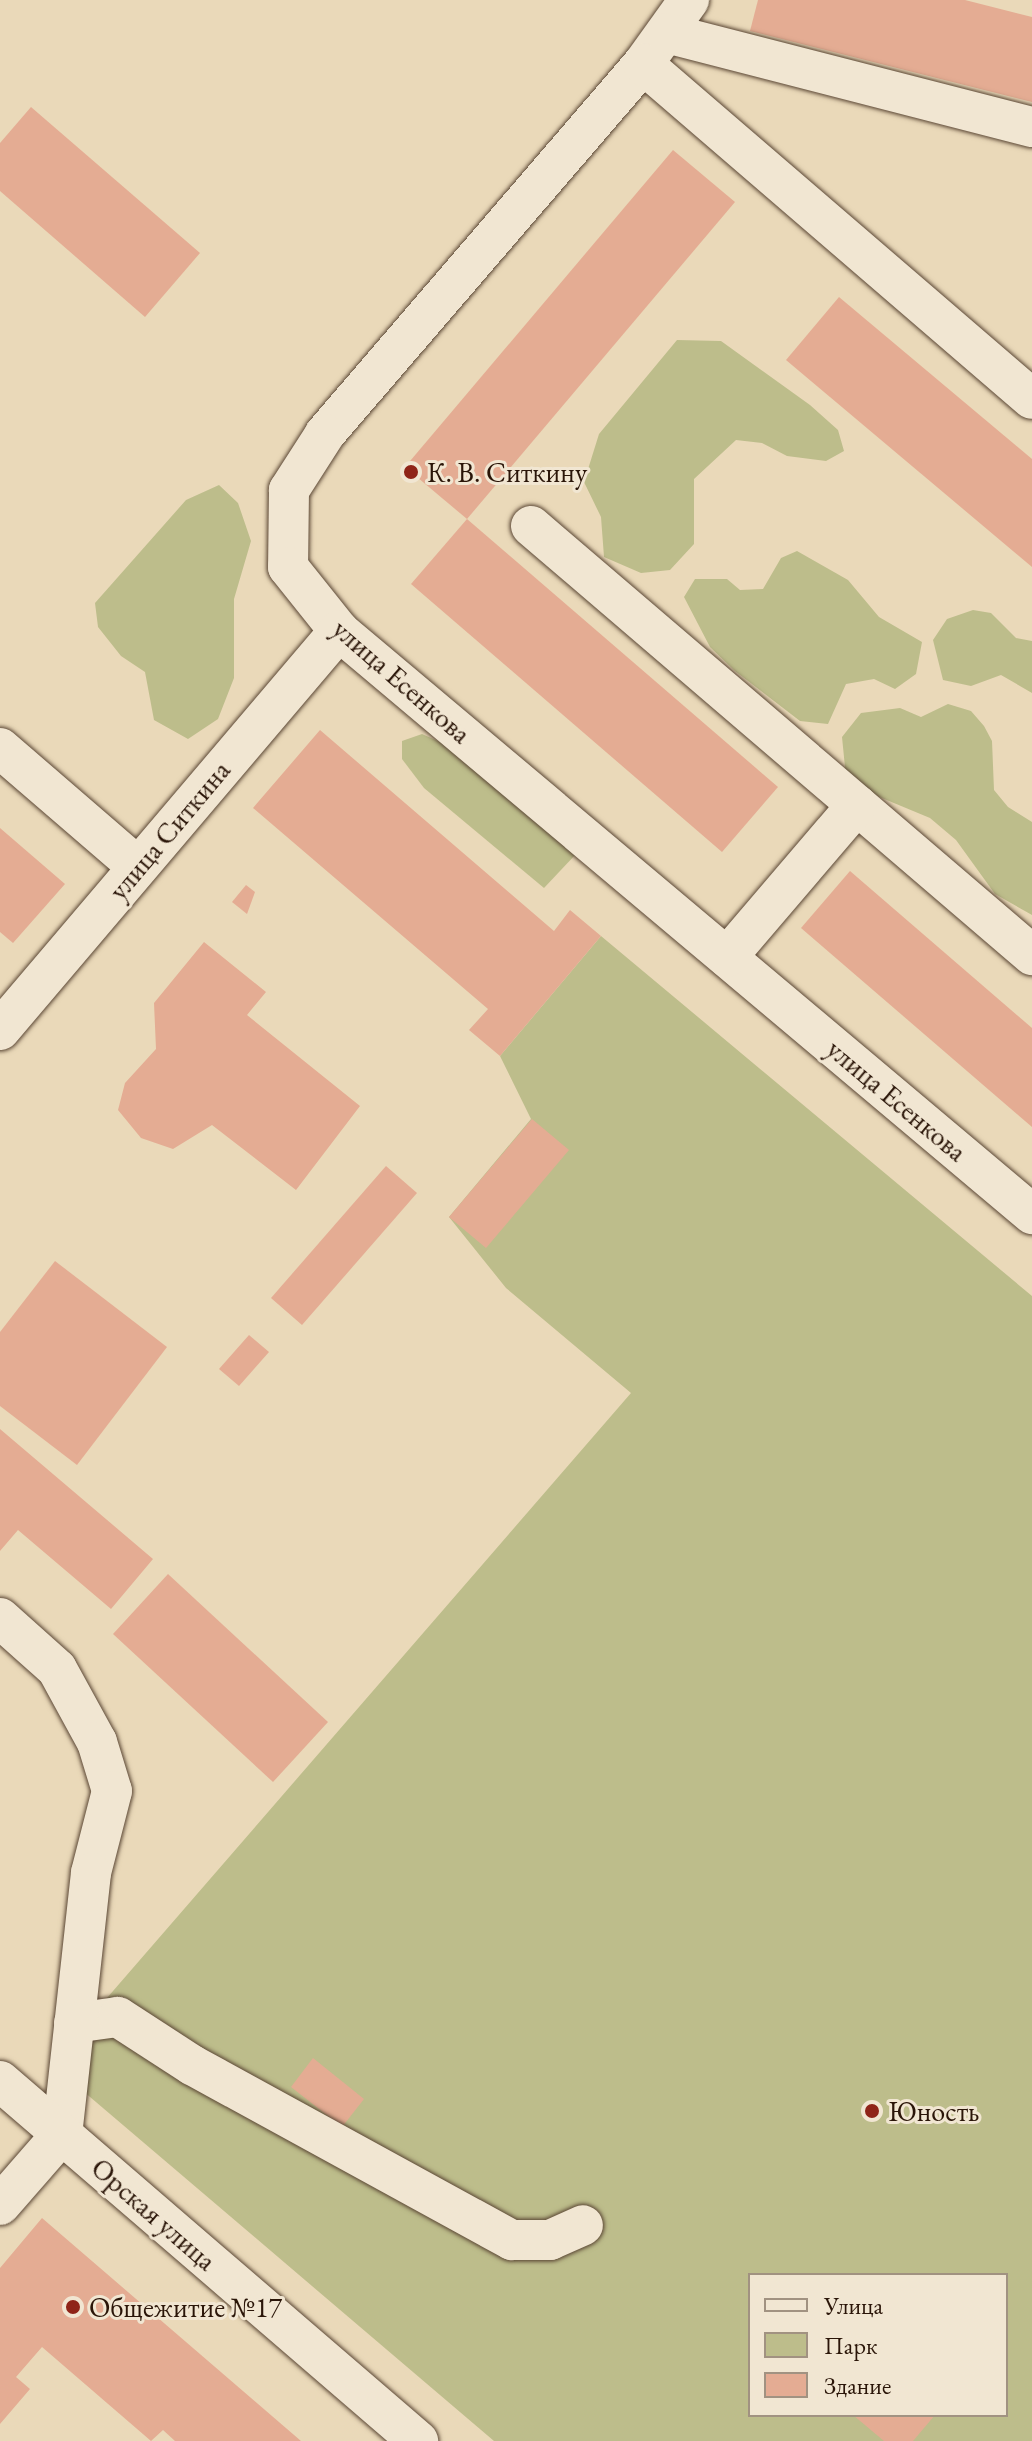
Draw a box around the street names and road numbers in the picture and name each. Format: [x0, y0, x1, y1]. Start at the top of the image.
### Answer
street label: улица Есенкова [326, 612, 478, 750]
street label: улица Ситкина [101, 754, 237, 906]
street label: улица Есенкова [820, 1032, 974, 1168]
street label: Орская улица [85, 2151, 223, 2277]

